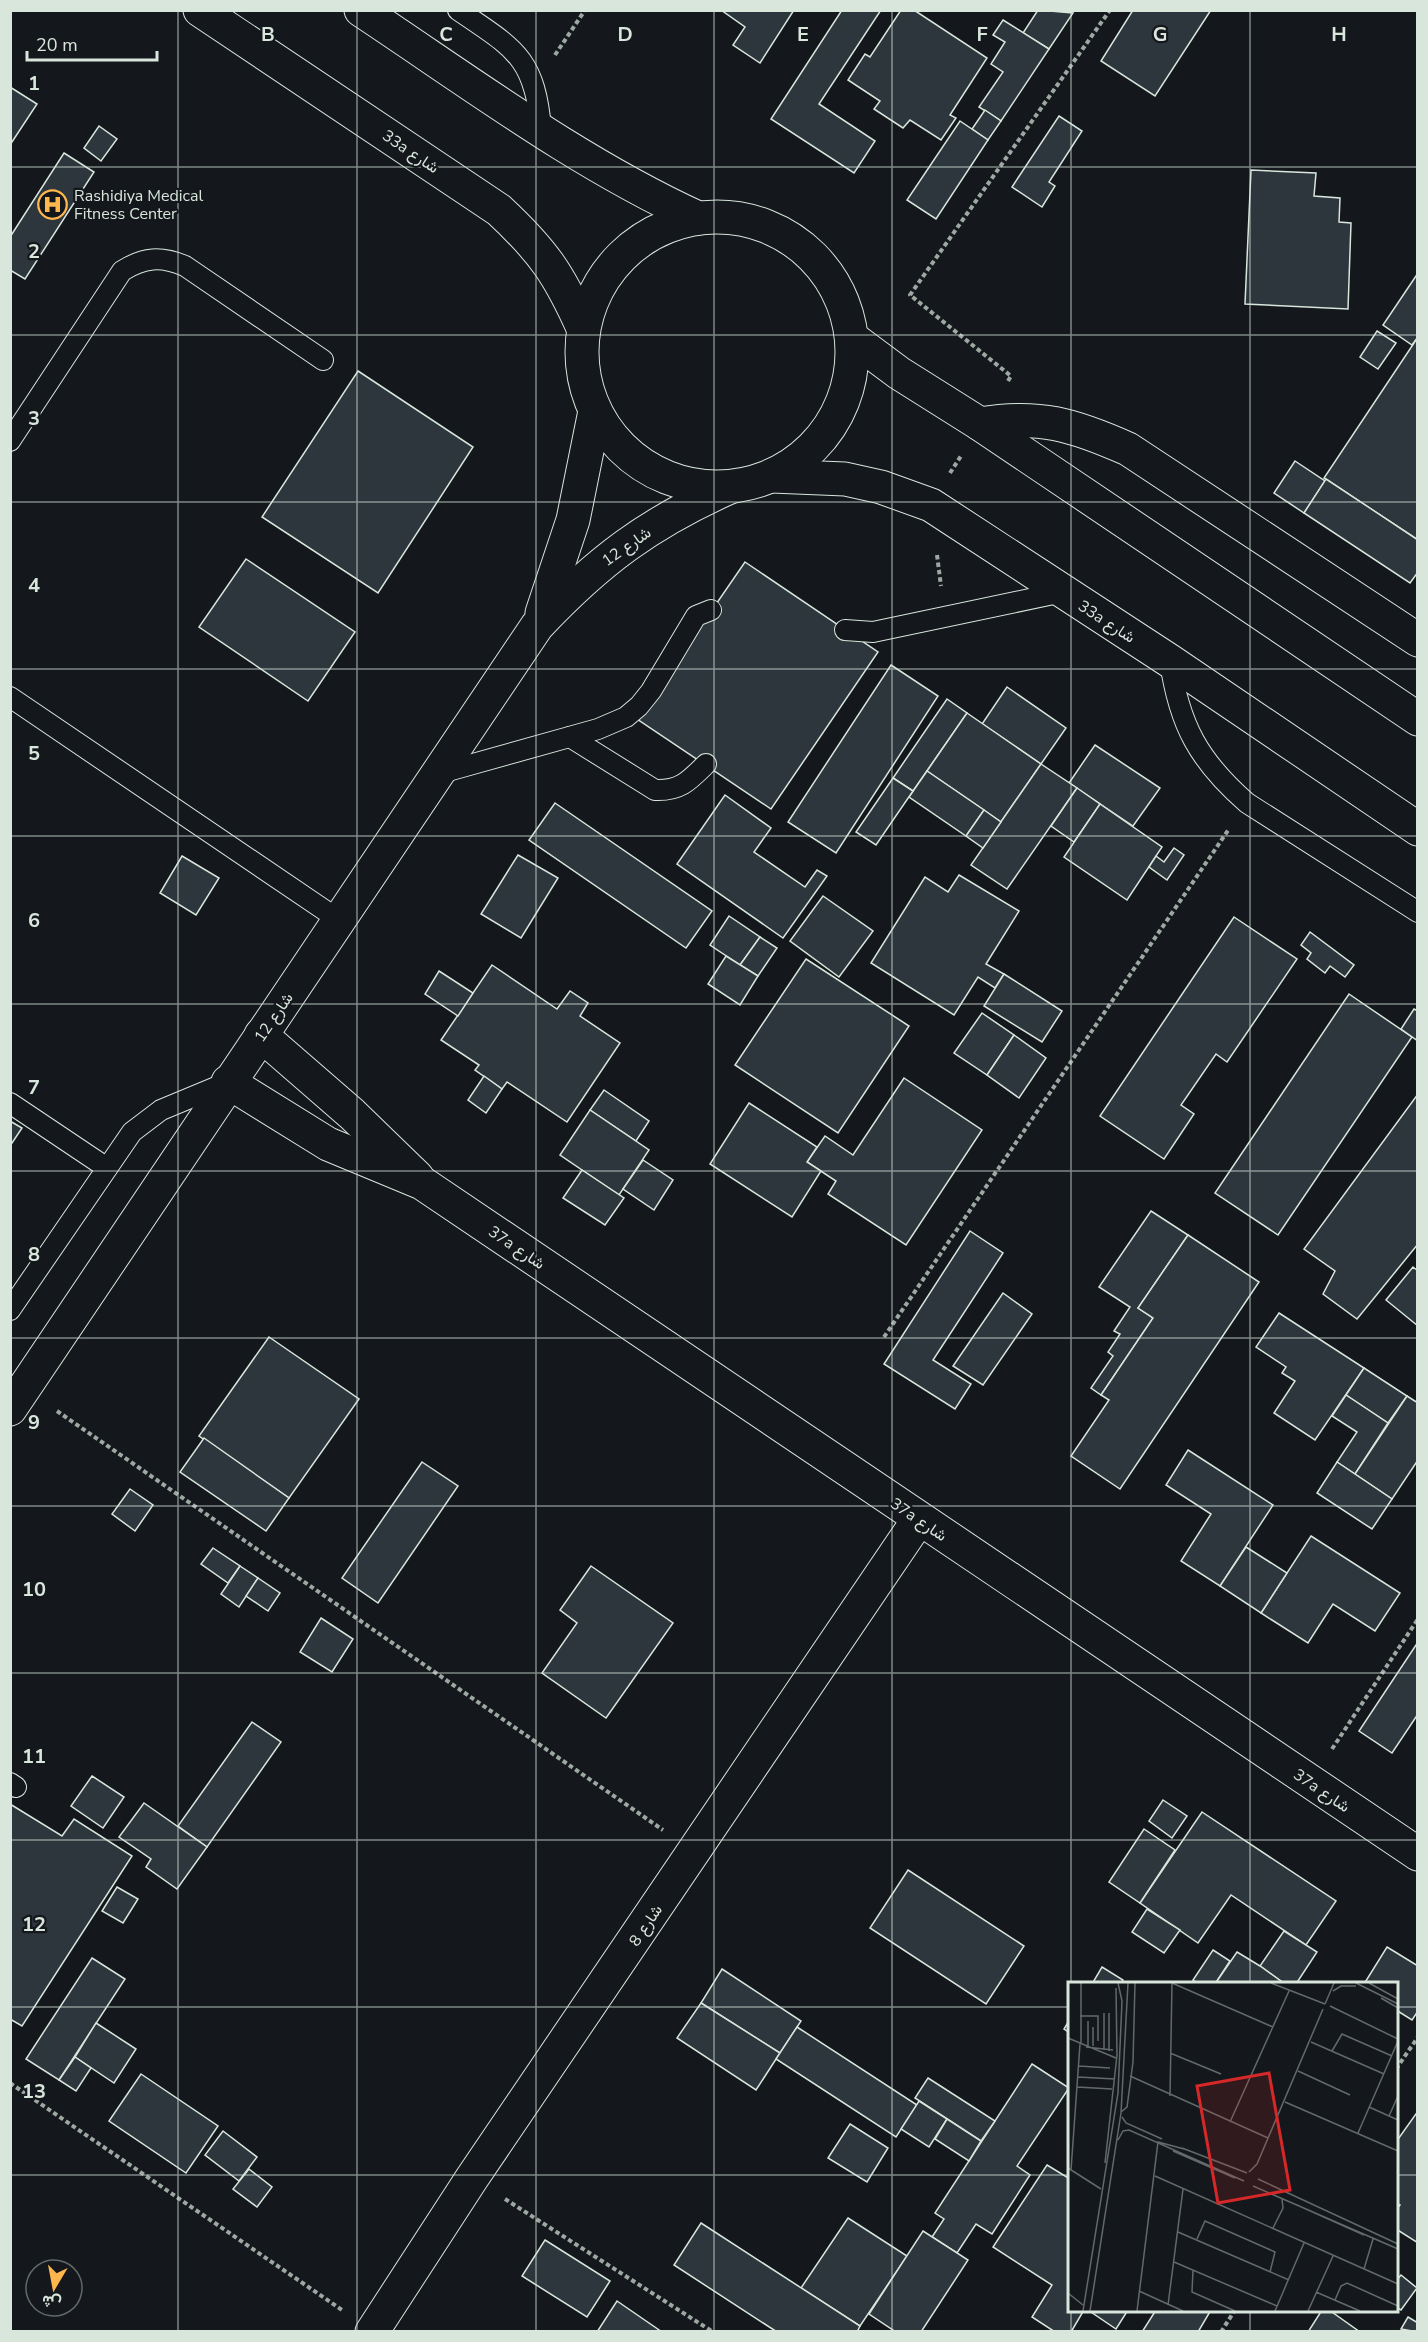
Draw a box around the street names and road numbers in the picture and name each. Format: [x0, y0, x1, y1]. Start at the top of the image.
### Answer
street label: 33a شارع [378, 125, 443, 179]
street label: شارع 12 [598, 522, 656, 572]
street label: 33a شارع [1074, 595, 1139, 648]
street label: شارع 12 [249, 988, 298, 1047]
street label: 37a شارع [484, 1221, 549, 1275]
street label: 37a شارع [886, 1493, 951, 1547]
street label: 37a شارع [1289, 1764, 1354, 1818]
street label: شارع 8 [624, 1900, 668, 1951]

